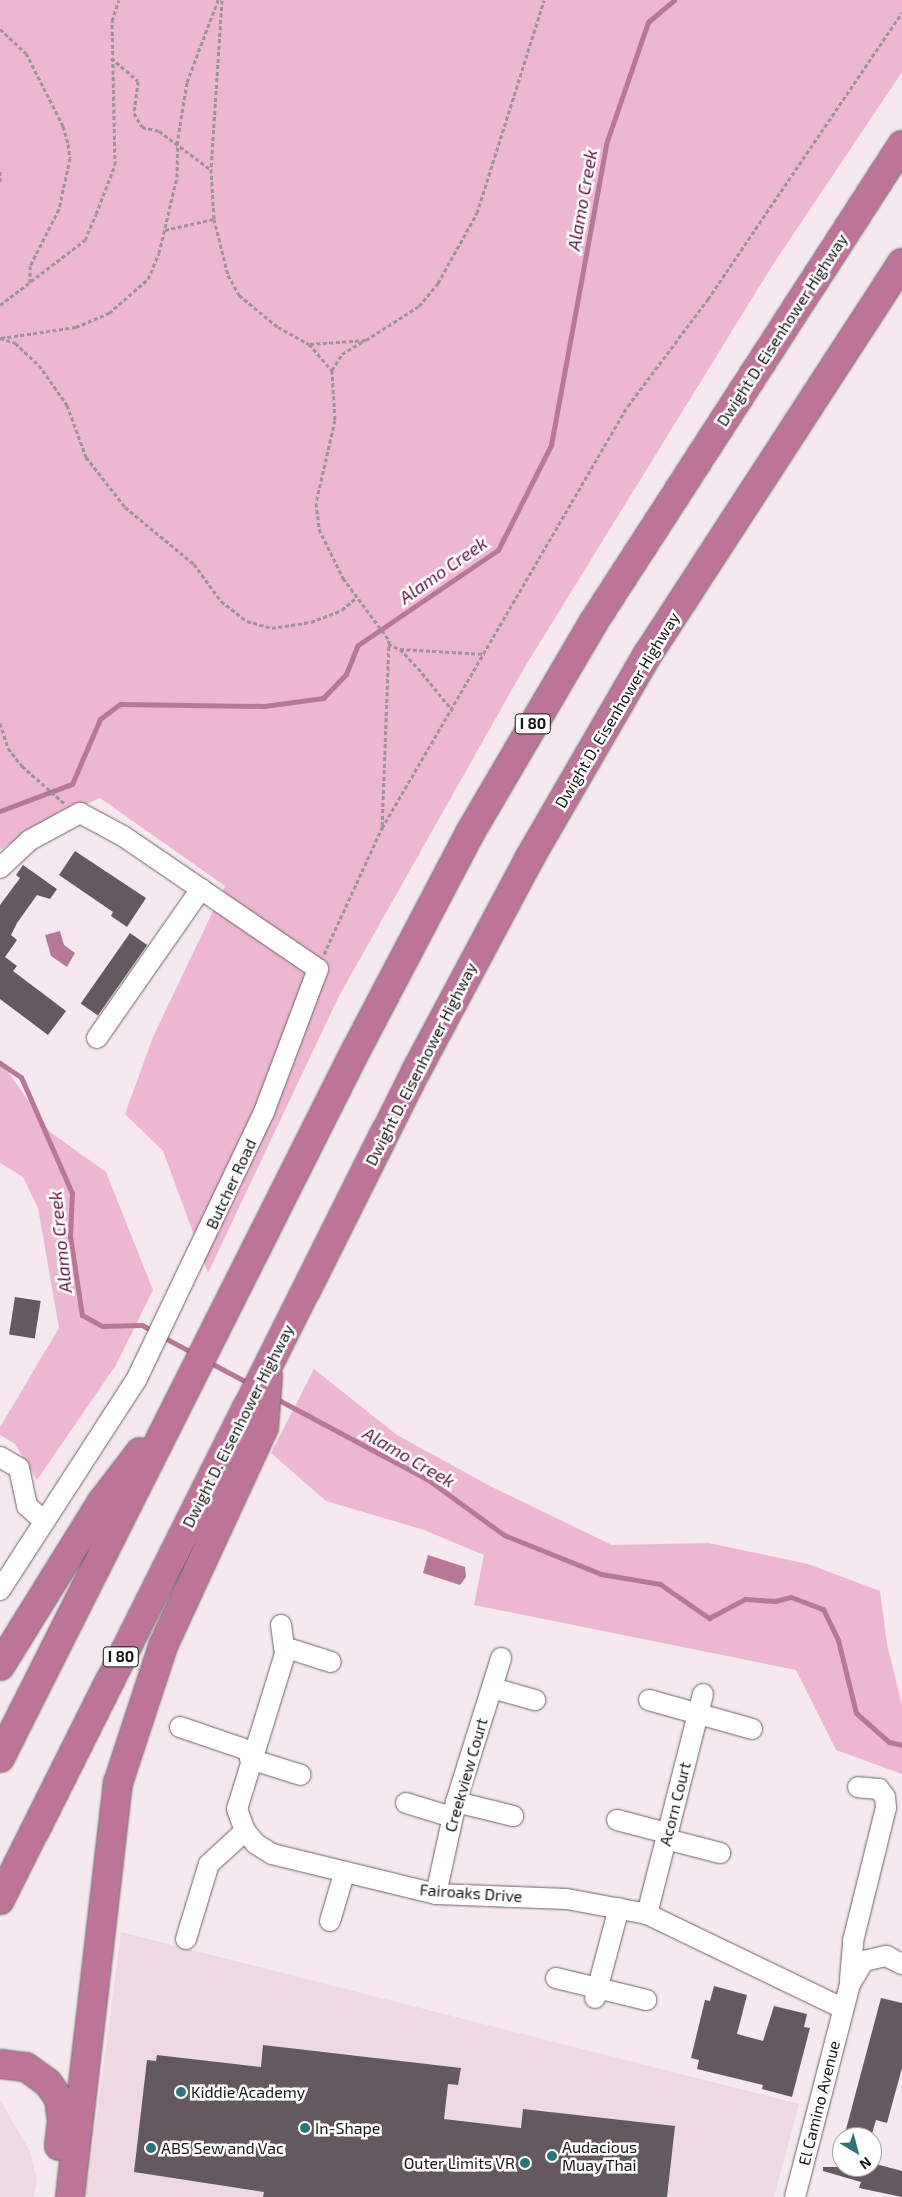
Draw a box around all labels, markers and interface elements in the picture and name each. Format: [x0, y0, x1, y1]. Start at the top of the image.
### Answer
water label: Alamo Creek [562, 148, 602, 252]
street label: Dwight D. Eisenhower Highway [712, 230, 852, 430]
water label: Alamo Creek [395, 532, 491, 608]
street label: Dwight D. Eisenhower Highway [551, 608, 683, 812]
road number: I 80 [514, 712, 552, 736]
street label: Dwight D. Eisenhower Highway [361, 959, 481, 1169]
street label: Butcher Road [202, 1136, 260, 1232]
water label: Alamo Creek [44, 1190, 76, 1294]
street label: Dwight D. Eisenhower Highway [178, 1321, 298, 1531]
water label: Alamo Creek [359, 1422, 459, 1492]
road number: I 80 [102, 1644, 140, 1670]
street label: Creekview Court [440, 1716, 492, 1834]
street label: Acorn Court [655, 1760, 695, 1848]
street label: Fairoaks Drive [419, 1880, 523, 1906]
street label: El Camino Avenue [794, 2038, 844, 2168]
place label: Kiddie Academy [191, 2082, 306, 2102]
marker: Kiddie Academy [175, 2086, 187, 2098]
place label: In-Shape [315, 2118, 380, 2138]
marker: In-Shape [299, 2122, 311, 2134]
north arrow [832, 2127, 882, 2177]
place label: Audacious Muay Thai [562, 2137, 637, 2175]
place label: ABS Sew and Vac [161, 2138, 284, 2158]
marker: ABS Sew and Vac [145, 2142, 157, 2154]
marker: Audacious Muay Thai [546, 2150, 558, 2162]
place label: Outer Limits VR [403, 2153, 515, 2173]
text: N [857, 2154, 875, 2173]
marker: Outer Limits VR [519, 2157, 531, 2169]

